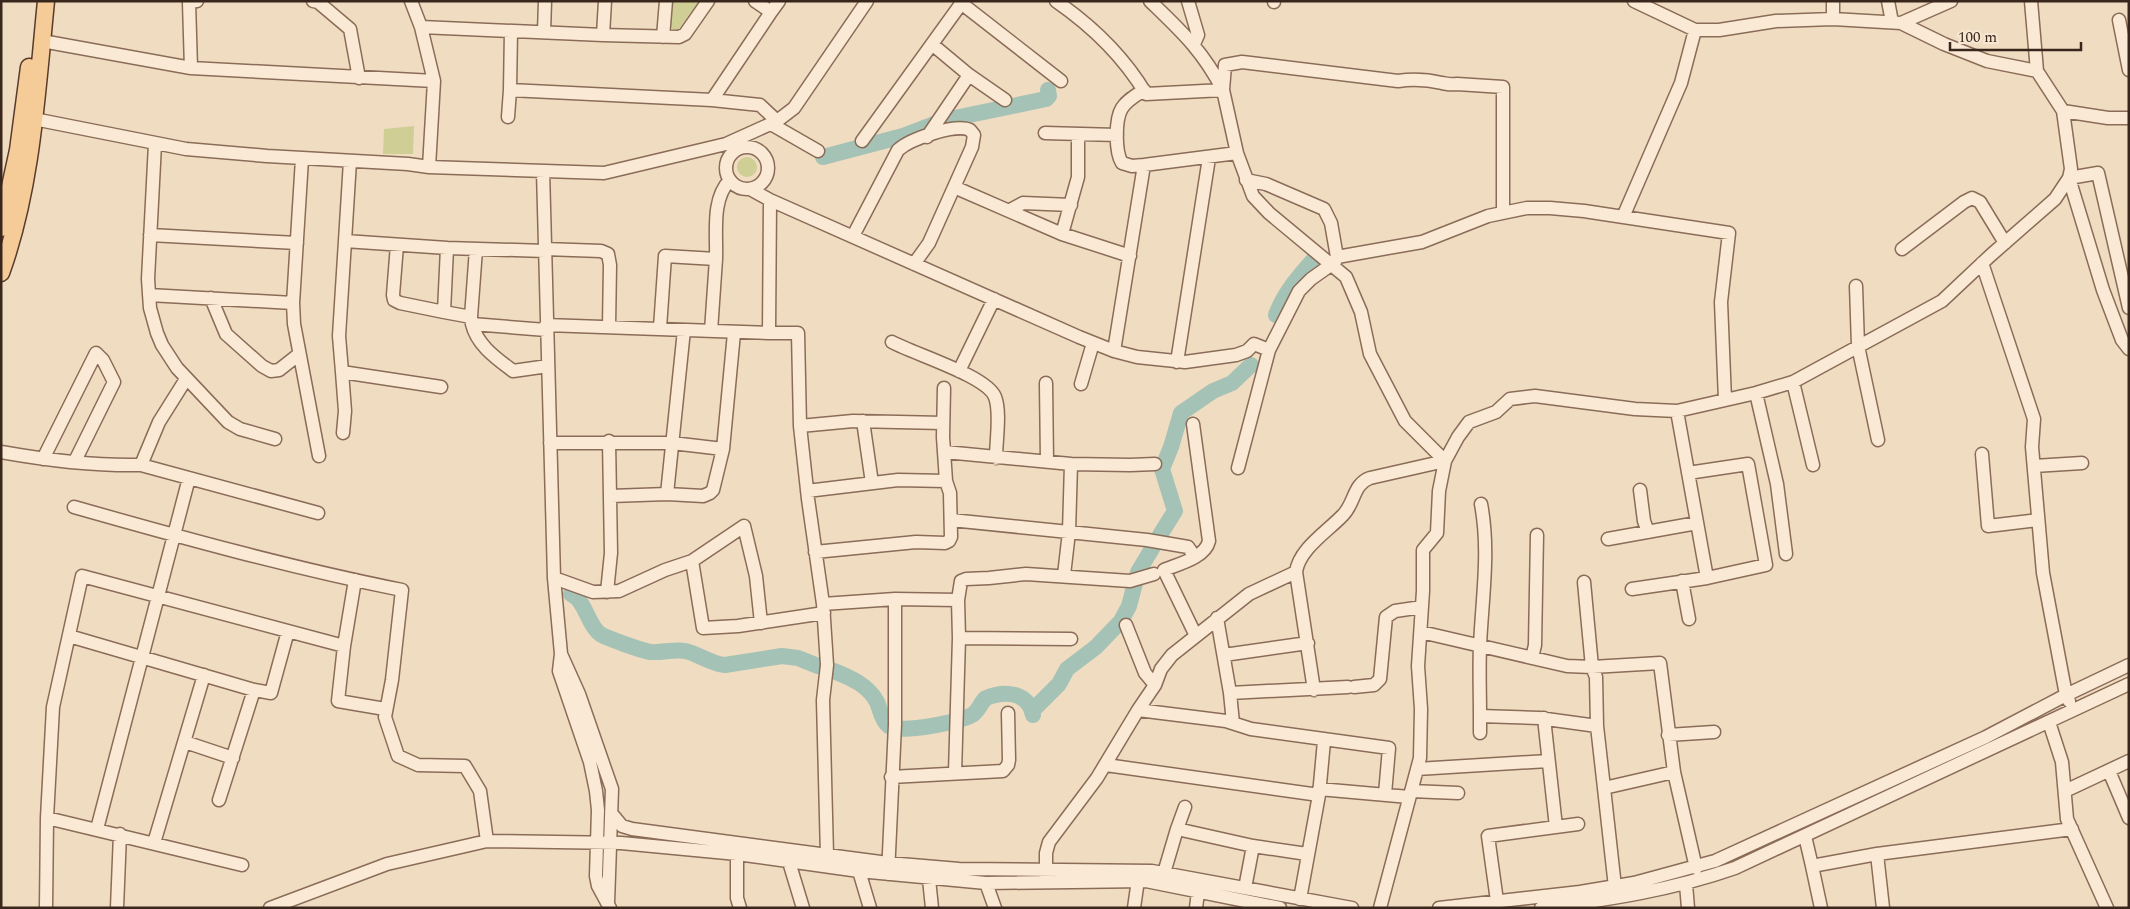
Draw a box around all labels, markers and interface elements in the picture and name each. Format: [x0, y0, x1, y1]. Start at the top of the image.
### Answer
scale bar [1950, 20, 2081, 52]
text: 100 m [1958, 26, 1997, 49]

